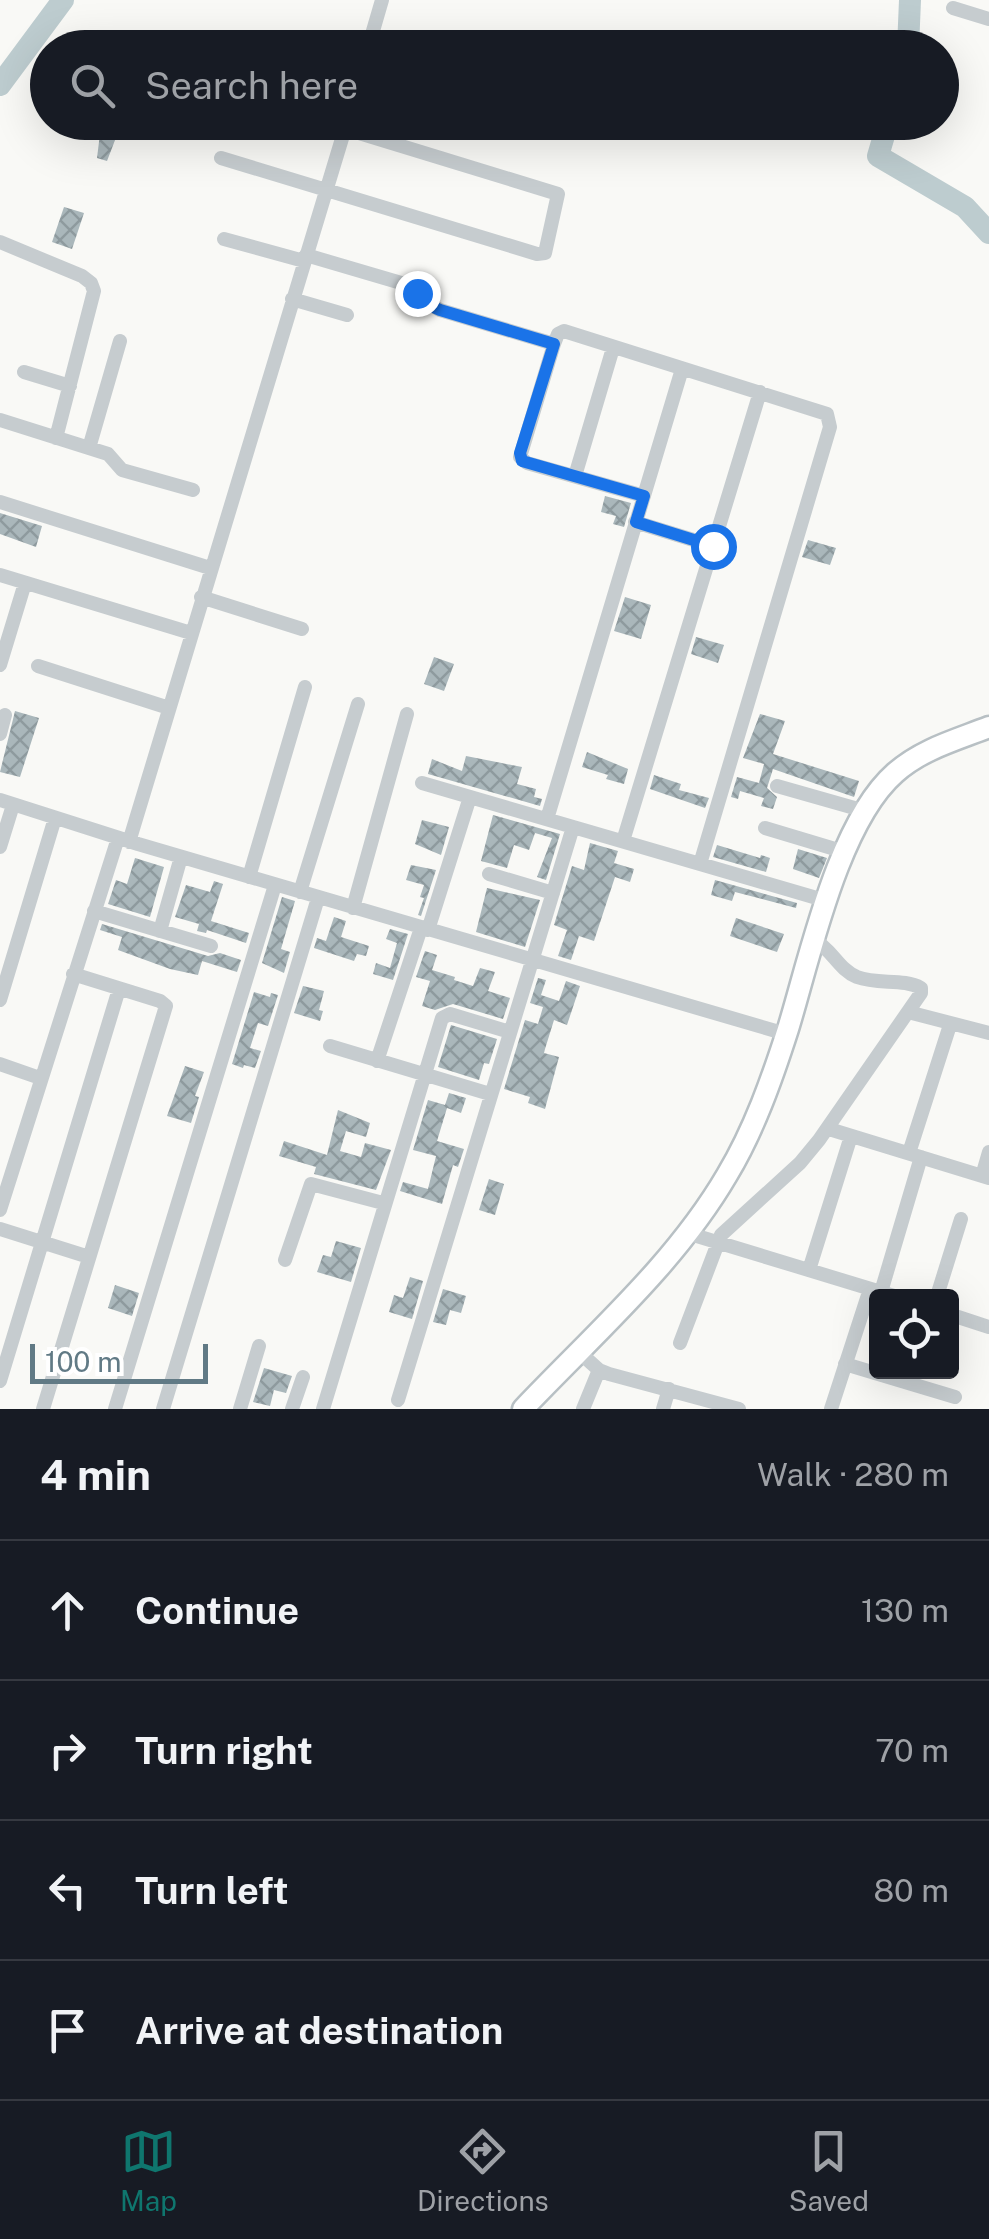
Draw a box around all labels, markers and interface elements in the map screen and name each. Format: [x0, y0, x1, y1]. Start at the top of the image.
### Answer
search box [30, 30, 959, 140]
icon: search [65, 58, 120, 113]
text: Search here [145, 63, 358, 108]
route end [395, 271, 441, 317]
route start [691, 524, 737, 570]
map controls [869, 1289, 959, 1379]
button: locate [869, 1289, 959, 1379]
scale bar [30, 1339, 208, 1384]
text: 100 m [45, 1345, 122, 1378]
text: 4 min [40, 1450, 151, 1499]
text: Walk · 280 m [757, 1456, 949, 1493]
icon: ahead [40, 1583, 95, 1638]
text: Continue [135, 1588, 299, 1633]
text: 130 m [861, 1592, 949, 1629]
icon: right [40, 1723, 95, 1778]
text: Turn right [135, 1728, 313, 1773]
text: 70 m [875, 1732, 949, 1769]
icon: left [40, 1863, 95, 1918]
text: Turn left [135, 1868, 289, 1913]
text: 80 m [873, 1872, 949, 1909]
icon: arrive [40, 2003, 95, 2058]
text: Arrive at destination [135, 2008, 503, 2053]
tab: Map [120, 2124, 177, 2217]
tab: Directions [417, 2124, 549, 2217]
tab: Saved [789, 2124, 869, 2217]

